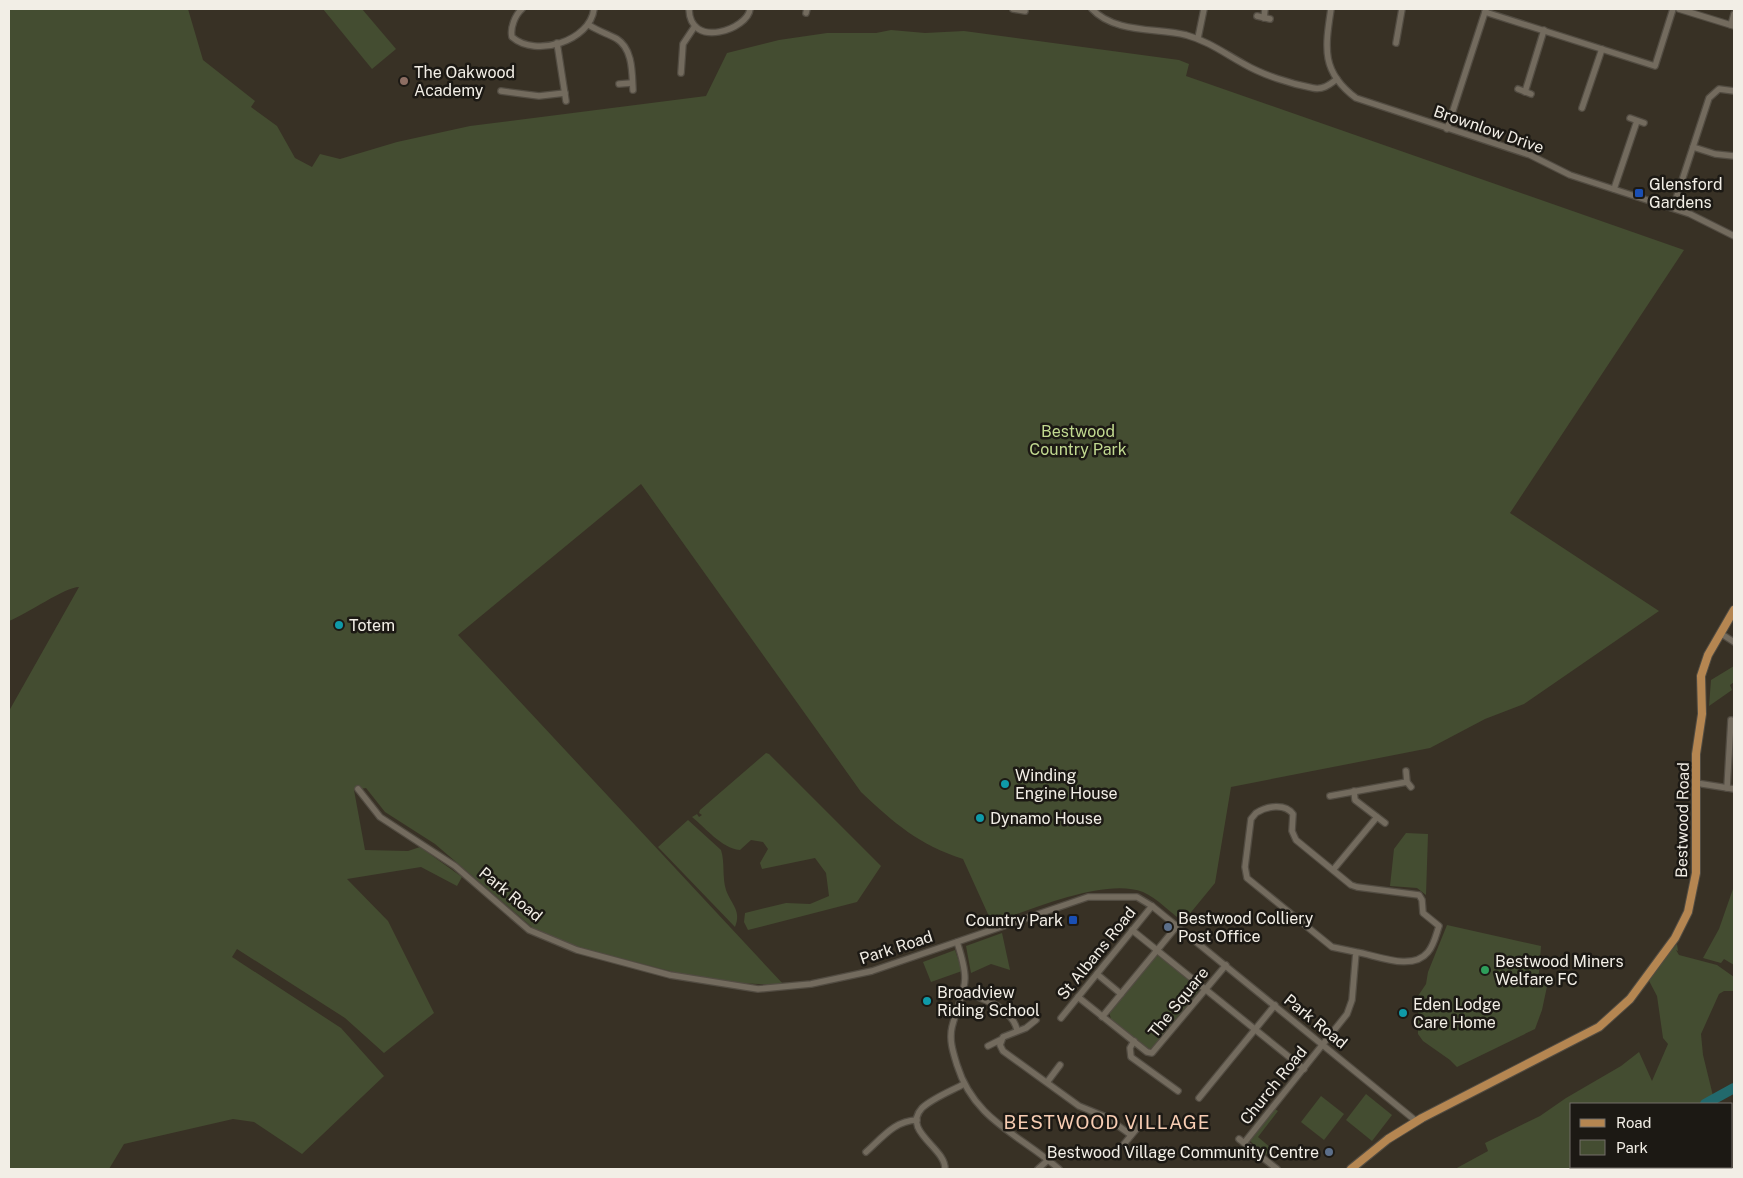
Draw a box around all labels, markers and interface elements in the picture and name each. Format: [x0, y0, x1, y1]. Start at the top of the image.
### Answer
place label: The Oakwood Academy [414, 63, 515, 100]
marker: The Oakwood Academy [398, 75, 410, 87]
street label: Brownlow Drive [1431, 102, 1547, 157]
place label: Glensford Gardens [1649, 175, 1722, 212]
marker: Glensford Gardens [1633, 187, 1645, 199]
park label: Bestwood Country Park [1029, 422, 1127, 459]
place label: Totem [349, 616, 395, 635]
marker: Totem [333, 619, 345, 631]
street label: Bestwood Road [1672, 762, 1693, 878]
place label: Winding Engine House [1015, 766, 1118, 803]
marker: Winding Engine House [999, 778, 1011, 790]
place label: Dynamo House [990, 809, 1102, 828]
marker: Dynamo House [974, 812, 986, 824]
street label: Park Road [475, 863, 546, 926]
street label: St Albans Road [1053, 903, 1140, 1004]
place label: Bestwood Colliery Post Office [1178, 909, 1314, 946]
place label: Country Park [966, 911, 1063, 930]
marker: Country Park [1067, 914, 1079, 926]
marker: Bestwood Colliery Post Office [1162, 921, 1174, 933]
street label: Park Road [857, 927, 935, 968]
place label: Bestwood Miners Welfare FC [1495, 952, 1624, 989]
street label: The Square [1144, 963, 1213, 1041]
marker: Bestwood Miners Welfare FC [1479, 964, 1491, 976]
place label: Broadview Riding School [937, 983, 1040, 1020]
street label: Park Road [1280, 990, 1351, 1053]
marker: Broadview Riding School [921, 995, 933, 1007]
place label: Eden Lodge Care Home [1413, 995, 1501, 1032]
marker: Eden Lodge Care Home [1397, 1007, 1409, 1019]
street label: Church Road [1236, 1042, 1311, 1128]
legend [1570, 1103, 1733, 1168]
district label: BESTWOOD VILLAGE [1003, 1111, 1211, 1133]
text: Road [1616, 1114, 1652, 1131]
text: Park [1616, 1139, 1648, 1156]
place label: Bestwood Village Community Centre [1047, 1143, 1319, 1162]
marker: Bestwood Village Community Centre [1323, 1146, 1335, 1158]

